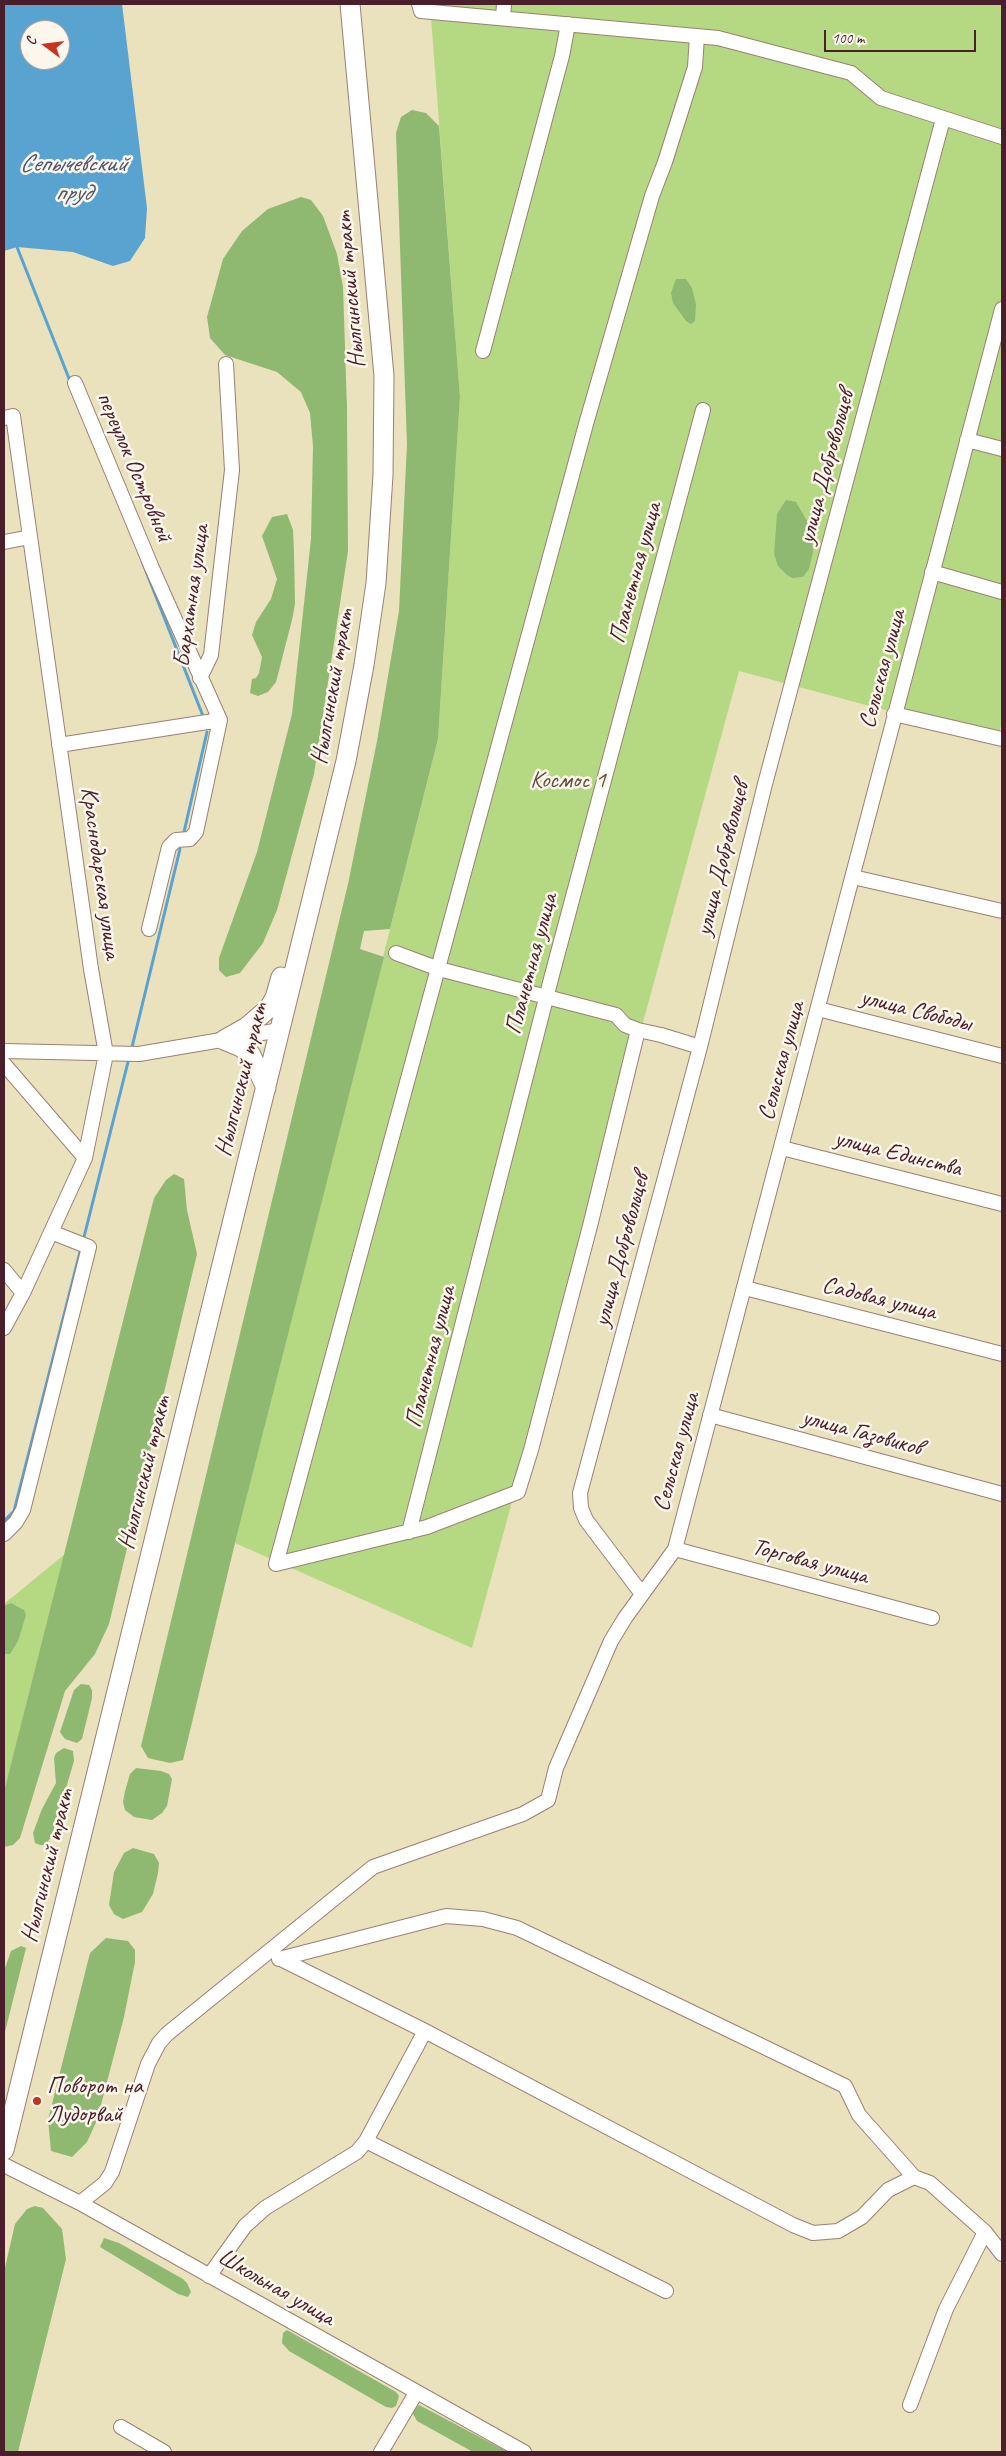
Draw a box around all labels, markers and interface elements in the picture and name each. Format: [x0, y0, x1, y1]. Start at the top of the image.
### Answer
north arrow [20, 20, 70, 70]
scale bar [826, 20, 978, 52]
text: 100 m [832, 29, 864, 48]
text: С [22, 36, 40, 47]
water label: Сепычевский пруд [20, 149, 126, 208]
street label: Нылгинский тракт [330, 211, 372, 369]
street label: улица Добровольцев [793, 387, 861, 547]
street label: переулок Островной [89, 388, 179, 546]
street label: Планетная улица [603, 499, 669, 647]
street label: Бархатная улица [168, 523, 216, 669]
street label: Нылгинский тракт [305, 607, 361, 767]
street label: Сельская улица [853, 607, 913, 731]
park label: Космос 1 [530, 767, 606, 795]
street label: улица Добровольцев [690, 779, 756, 939]
street label: Краснодарская улица [74, 785, 126, 961]
street label: Планетная улица [499, 890, 565, 1038]
street label: улица Свободы [857, 983, 975, 1039]
street label: Сельская улица [752, 999, 812, 1123]
street label: Нылгинский тракт [209, 1000, 275, 1160]
street label: улица Единства [832, 1124, 964, 1184]
street label: улица Добровольцев [588, 1170, 656, 1330]
street label: Садовая улица [819, 1271, 939, 1327]
street label: Планетная улица [400, 1283, 462, 1431]
street label: Сельская улица [647, 1390, 707, 1514]
street label: Нылгинский тракт [112, 1393, 178, 1553]
street label: улица Газовиков [799, 1403, 925, 1463]
street label: Торговая улица [749, 1533, 871, 1591]
street label: Нылгинский тракт [15, 1786, 81, 1946]
place label: Поворот на Лудорвай [47, 2073, 143, 2129]
marker: Поворот на Лудорвай [31, 2095, 43, 2107]
street label: Школьная улица [212, 2243, 340, 2333]

